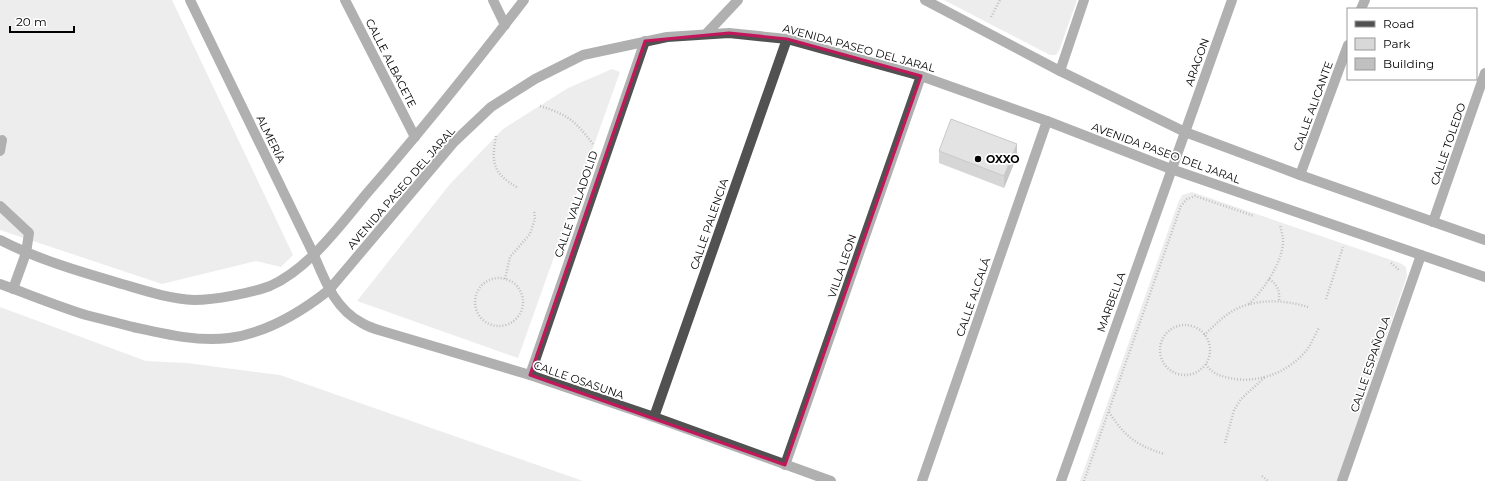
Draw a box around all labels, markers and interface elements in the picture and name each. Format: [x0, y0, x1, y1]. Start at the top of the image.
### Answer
scale bar [10, 8, 74, 34]
legend [1347, 8, 1477, 80]
text: 20 m [16, 14, 47, 29]
street label: CALLE ALBACETE [363, 16, 419, 110]
text: Road [1383, 16, 1414, 31]
street label: AVENIDA PASEO DEL JARAL [781, 21, 937, 75]
street label: ARAGON [1182, 36, 1212, 88]
text: Park [1383, 36, 1411, 51]
text: Building [1383, 56, 1434, 71]
street label: CALLE ALICANTE [1290, 59, 1336, 153]
street label: CALLE TOLEDO [1427, 101, 1469, 187]
street label: ALMERÍA [253, 113, 289, 165]
street label: AVENIDA PASEO DEL JARAL [1090, 120, 1243, 187]
street label: AVENIDA PASEO DEL JARAL [344, 124, 458, 252]
street label: CALLE VALLADOLID [551, 149, 601, 259]
place label: OXXO [986, 152, 1020, 166]
marker: OXXO [973, 154, 983, 164]
street label: CALLE PALENCIA [687, 176, 731, 272]
street label: VILLA LEON [825, 232, 859, 300]
street label: CALLE ALCALÁ [953, 255, 993, 338]
street label: MARBELLA [1094, 270, 1128, 334]
street label: CALLE ESPAÑOLA [1347, 314, 1393, 414]
street label: CALLE OSASUNA [532, 358, 626, 402]

